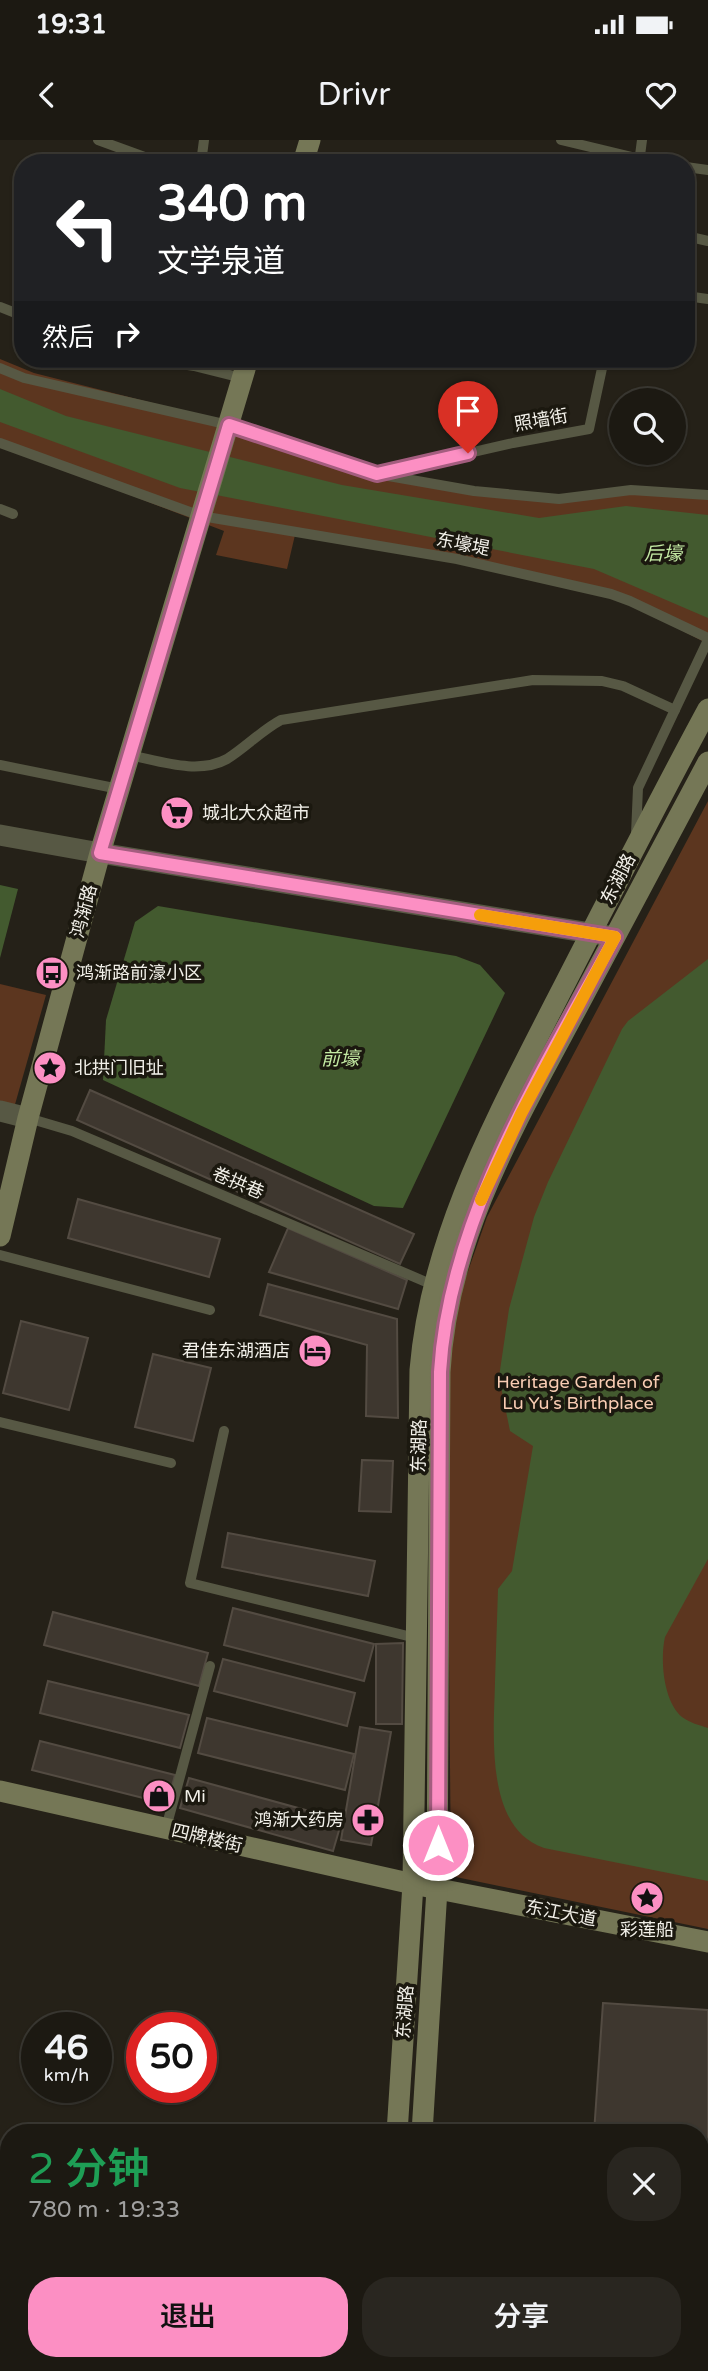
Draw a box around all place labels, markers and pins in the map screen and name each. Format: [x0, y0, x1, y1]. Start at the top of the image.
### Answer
pin [438, 381, 498, 453]
supermarket icon: 城北大众超市 [158, 794, 196, 832]
place label: 城北大众超市 [202, 802, 310, 824]
bus stop icon: 鸿渐路前濠小区 [33, 954, 71, 992]
place label: 鸿渐路前濠小区 [76, 962, 202, 984]
place icon: 北拱门旧址 [31, 1049, 69, 1087]
place label: 北拱门旧址 [74, 1057, 164, 1079]
hotel icon: 君佳东湖酒店 [296, 1332, 334, 1370]
place label: 君佳东湖酒店 [182, 1340, 290, 1362]
shop icon: Mi [140, 1777, 178, 1815]
place label: Mi [184, 1785, 206, 1807]
pharmacy icon: 鸿渐大药房 [349, 1801, 387, 1839]
place label: 鸿渐大药房 [254, 1809, 344, 1831]
place icon: 彩莲船 [628, 1879, 666, 1917]
place label: 彩莲船 [620, 1919, 674, 1941]

